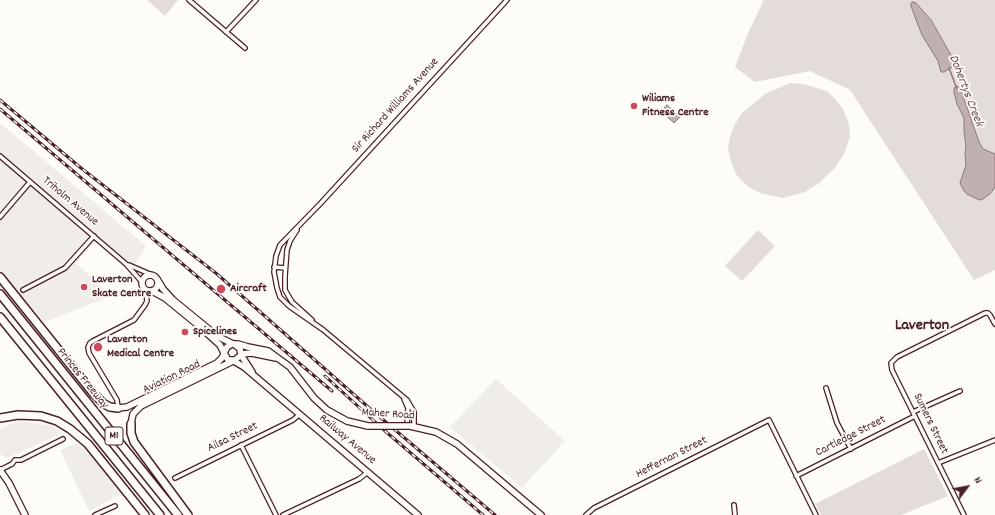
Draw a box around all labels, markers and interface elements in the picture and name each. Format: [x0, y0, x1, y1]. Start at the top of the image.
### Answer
water label: Dohertys Creek [944, 53, 986, 129]
street label: Sir Richard Williams Avenue [349, 55, 443, 157]
place label: Wiliams Fitness Centre [642, 92, 709, 120]
marker: Wiliams Fitness Centre [629, 101, 639, 111]
street label: Triholm Avenue [39, 174, 101, 230]
place label: Laverton Skate Centre [92, 273, 151, 301]
marker: Laverton Skate Centre [79, 282, 89, 292]
place label: Aircraft [230, 282, 267, 296]
marker: Aircraft [215, 283, 227, 295]
district label: Laverton [895, 317, 949, 337]
place label: Spicelines [193, 325, 237, 339]
marker: Spicelines [180, 327, 190, 337]
place label: Laverton Medical Centre [107, 333, 174, 361]
marker: Laverton Medical Centre [92, 341, 104, 353]
street label: Princes Freeway [53, 346, 111, 412]
street label: Aviation Road [141, 358, 203, 398]
street label: Sumers Street [909, 391, 951, 457]
street label: Maher Road [361, 406, 415, 424]
street label: Railway Avenue [315, 412, 379, 468]
street label: Cartledge Street [814, 413, 888, 461]
street label: Ailsa Street [205, 420, 261, 456]
road number: M1 [105, 427, 123, 445]
street label: Heffernan Street [634, 434, 710, 482]
north arrow [947, 467, 987, 507]
text: N [969, 474, 985, 487]

